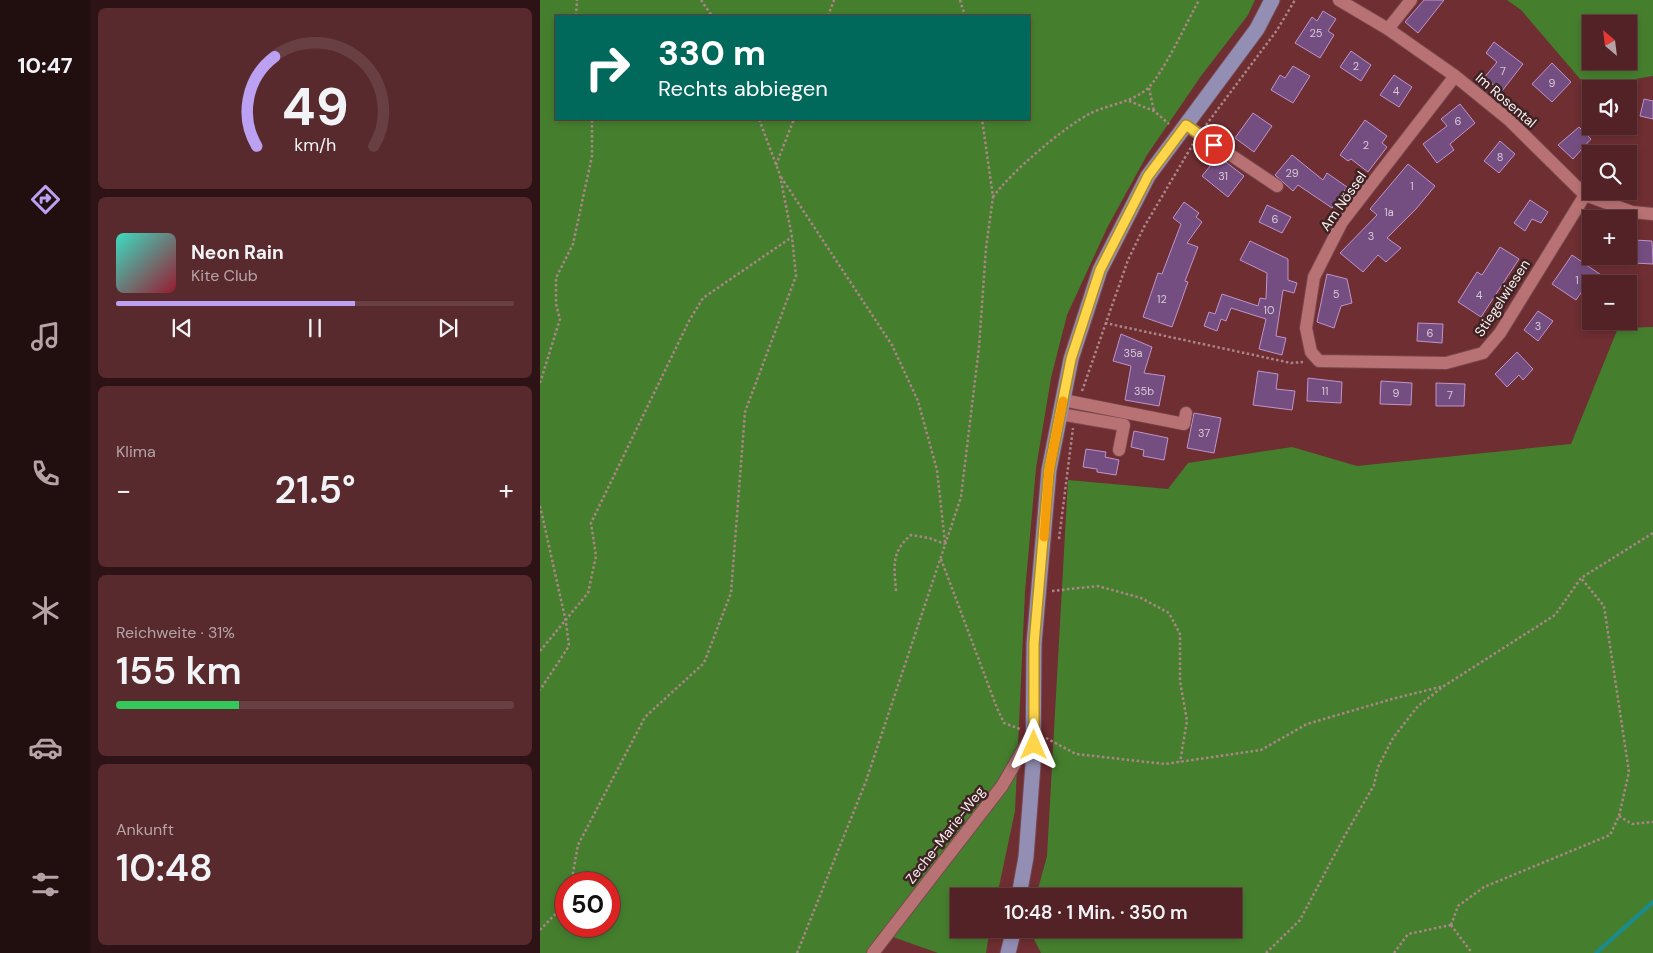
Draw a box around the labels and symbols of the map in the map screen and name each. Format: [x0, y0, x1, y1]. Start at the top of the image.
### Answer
north arrow [1582, 15, 1638, 70]
house number: 25 [1309, 26, 1323, 40]
house number: 2 [1353, 59, 1359, 73]
house number: 7 [1500, 64, 1506, 78]
street label: Im Rosental [1472, 69, 1540, 131]
house number: 9 [1549, 76, 1556, 90]
house number: 4 [1393, 84, 1400, 98]
house number: 6 [1455, 114, 1462, 128]
pin [1193, 124, 1235, 166]
house number: 2 [1363, 138, 1369, 152]
house number: 8 [1497, 150, 1503, 164]
house number: 29 [1285, 166, 1299, 180]
street label: Am Nössel [1316, 168, 1370, 234]
house number: 31 [1218, 169, 1228, 183]
house number: 1 [1410, 179, 1414, 193]
house number: 1a [1384, 205, 1394, 219]
house number: 6 [1272, 212, 1279, 226]
house number: 3 [1368, 229, 1374, 243]
street label: Stiegelwiesen [1470, 256, 1534, 340]
house number: 1 [1575, 273, 1579, 287]
house number: 5 [1333, 287, 1340, 301]
house number: 4 [1476, 288, 1483, 302]
house number: 12 [1157, 292, 1167, 306]
house number: 10 [1264, 303, 1274, 317]
house number: 3 [1535, 319, 1541, 333]
house number: 6 [1427, 326, 1434, 340]
house number: 35a [1123, 346, 1143, 360]
house number: 35b [1134, 384, 1154, 398]
house number: 11 [1322, 384, 1328, 398]
house number: 9 [1393, 386, 1400, 400]
house number: 7 [1447, 388, 1453, 402]
house number: 37 [1198, 426, 1210, 440]
position arrow [1007, 718, 1059, 770]
street label: Zeche-Marie-Weg [901, 783, 989, 887]
speed limit sign: 50 [555, 872, 620, 937]

